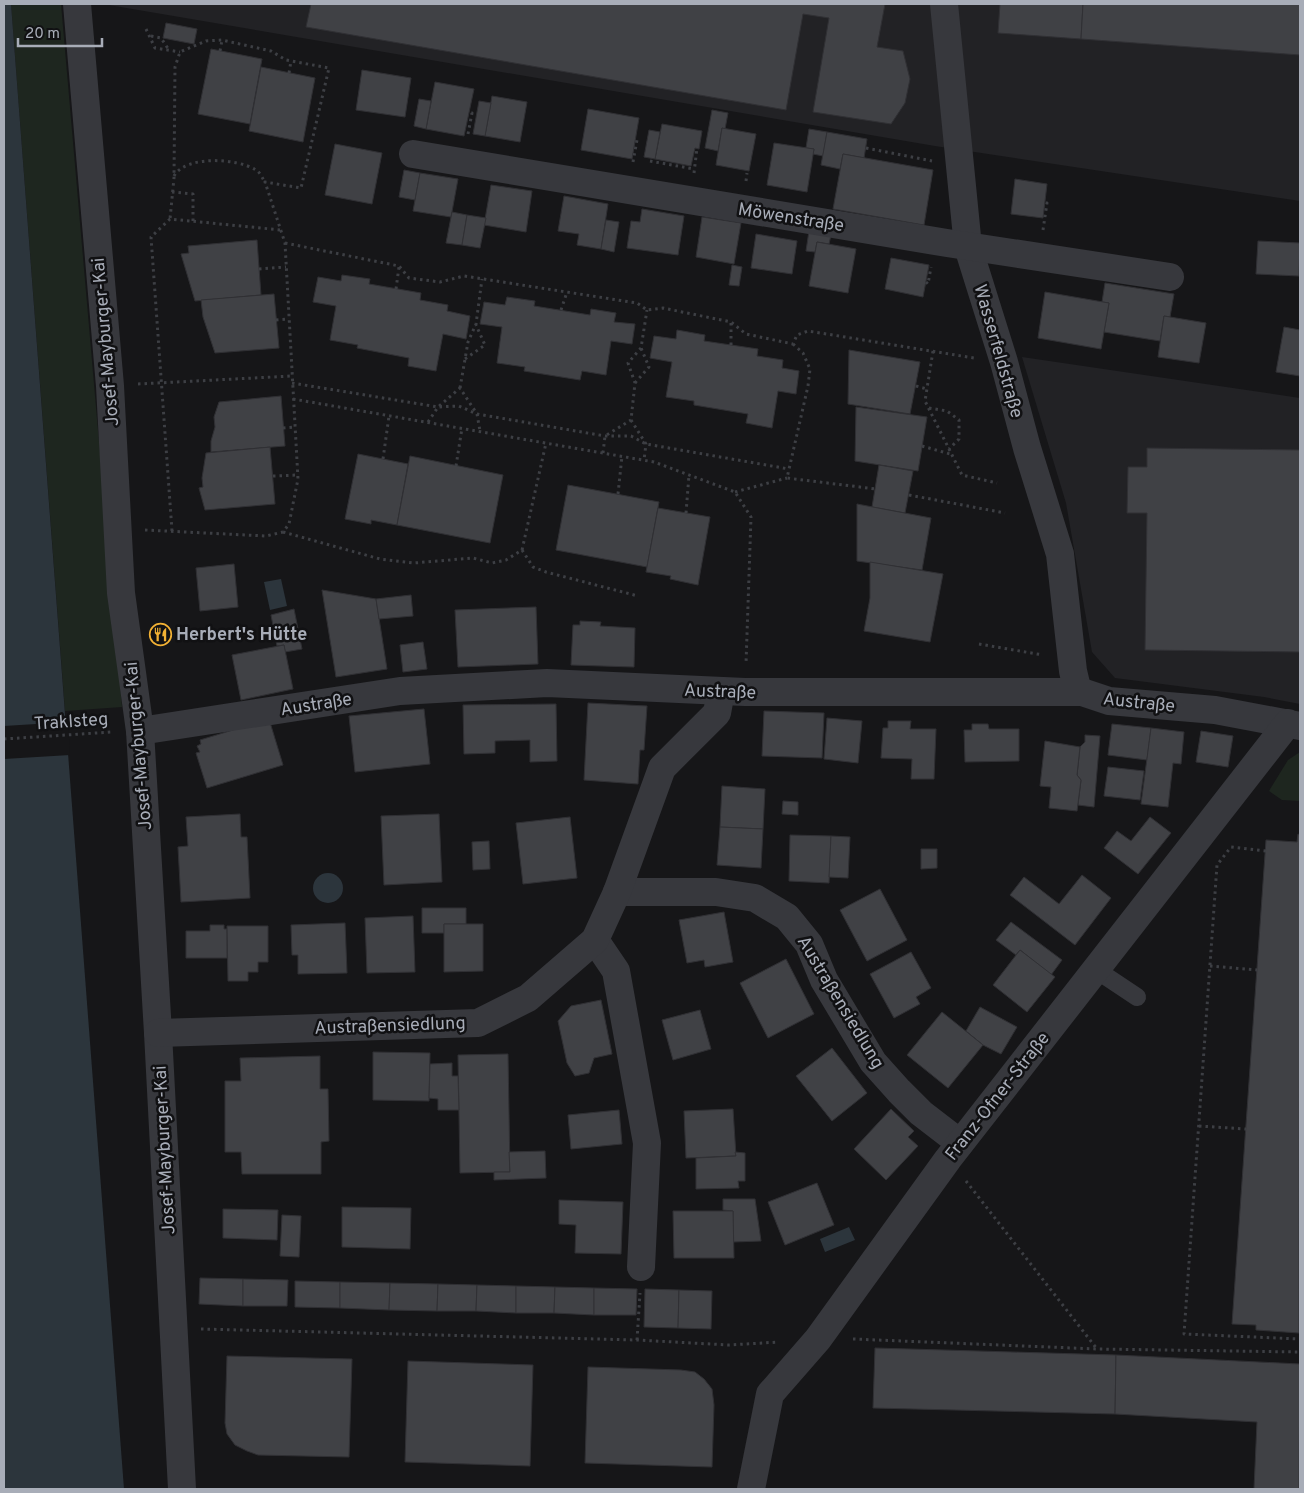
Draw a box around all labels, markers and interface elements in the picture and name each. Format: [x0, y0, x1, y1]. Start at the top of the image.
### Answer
scale bar [18, 15, 101, 47]
text: 20 m [25, 25, 60, 44]
street label: Möwenstraße [736, 199, 845, 238]
street label: Josef-Mayburger-Kai [88, 257, 125, 427]
street label: Wasserfeldstraße [967, 282, 1028, 421]
restaurant icon: Herbert's Hütte [148, 622, 172, 646]
place label: Herbert's Hütte [176, 624, 307, 647]
street label: Josef-Mayburger-Kai [121, 661, 158, 831]
street label: Austraße [683, 680, 756, 705]
street label: Austraße [279, 688, 354, 722]
street label: Austraße [1102, 688, 1176, 719]
street label: Traklsteg [33, 708, 109, 737]
street label: Austraßensiedlung [791, 932, 889, 1074]
street label: Austraßensiedlung [314, 1012, 466, 1041]
street label: Franz-Ofner-Straße [941, 1028, 1055, 1166]
street label: Josef-Mayburger-Kai [150, 1065, 181, 1235]

